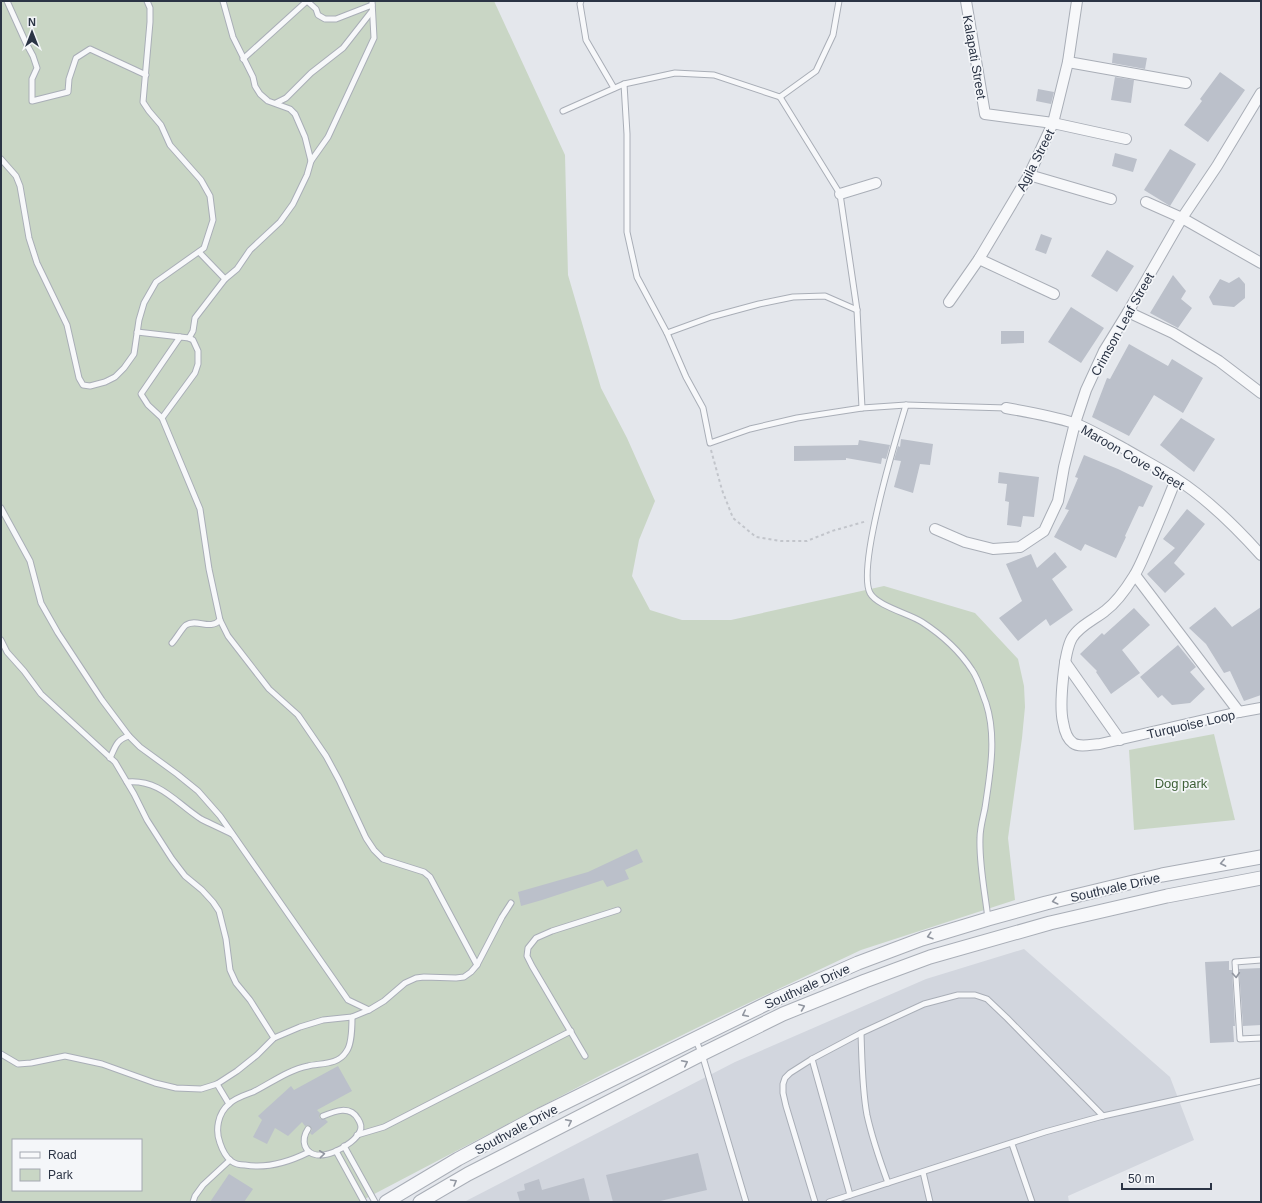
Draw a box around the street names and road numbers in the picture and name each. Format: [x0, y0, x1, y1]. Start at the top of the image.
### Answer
street label: Kalapati Street [960, 14, 989, 101]
street label: Agila Street [1014, 127, 1058, 194]
street label: Crimson Leaf Street [1088, 270, 1157, 378]
street label: Maroon Cove Street [1079, 422, 1187, 493]
street label: Turquoise Loop [1146, 707, 1237, 742]
street label: Southvale Drive [1069, 870, 1162, 905]
street label: Southvale Drive [762, 961, 852, 1012]
street label: Southvale Drive [472, 1101, 560, 1158]

